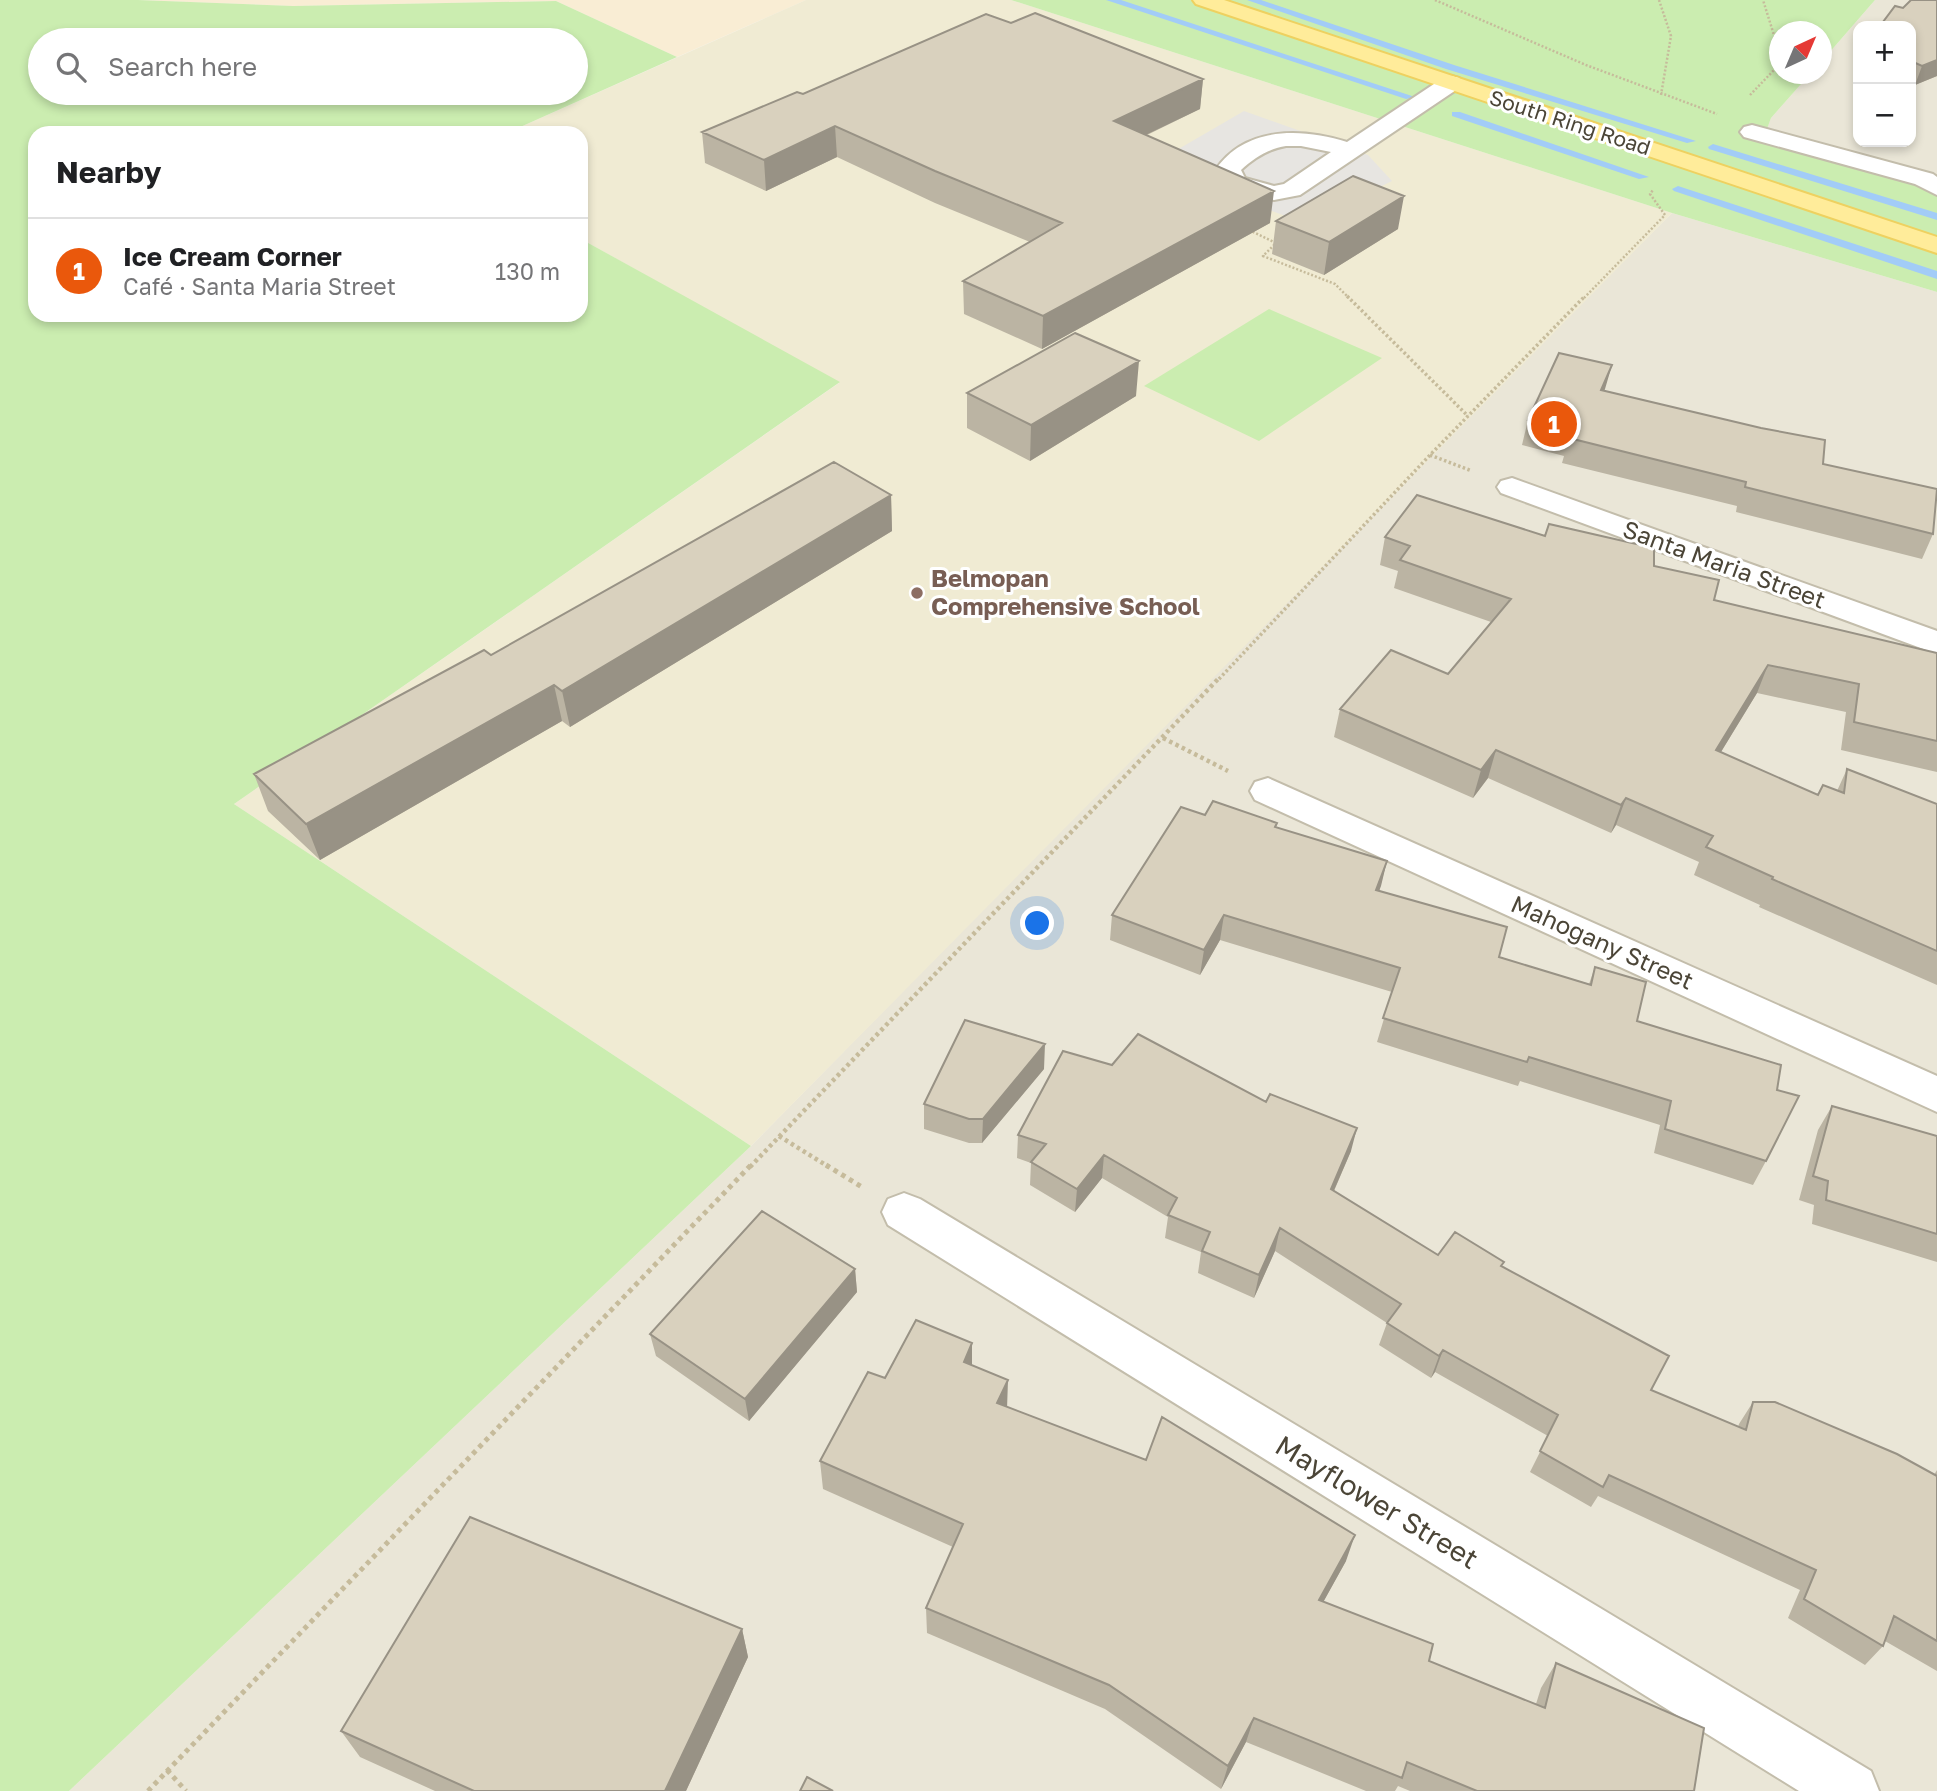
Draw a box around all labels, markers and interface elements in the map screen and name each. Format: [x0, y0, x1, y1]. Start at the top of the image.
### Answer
north arrow [1769, 21, 1832, 84]
map controls [1853, 21, 1916, 147]
button: + [1853, 21, 1916, 84]
search box [28, 28, 588, 105]
icon: search [52, 48, 90, 86]
text: Search here [108, 51, 257, 82]
street label: South Ring Road [1487, 84, 1654, 160]
button: − [1853, 84, 1916, 147]
text: Nearby [56, 154, 161, 190]
text: Ice Cream Corner [123, 241, 342, 272]
text: 1 [73, 257, 85, 285]
text: 130 m [495, 257, 560, 285]
text: Café · Santa Maria Street [123, 272, 396, 300]
pin: 1 [1531, 398, 1577, 450]
street label: Santa Maria Street [1619, 514, 1830, 614]
place label: Belmopan Comprehensive School [931, 563, 1200, 620]
marker: Belmopan Comprehensive School [909, 585, 925, 601]
street label: Mahogany Street [1507, 888, 1698, 995]
your location [1020, 906, 1054, 940]
street label: Mayflower Street [1270, 1428, 1485, 1575]

